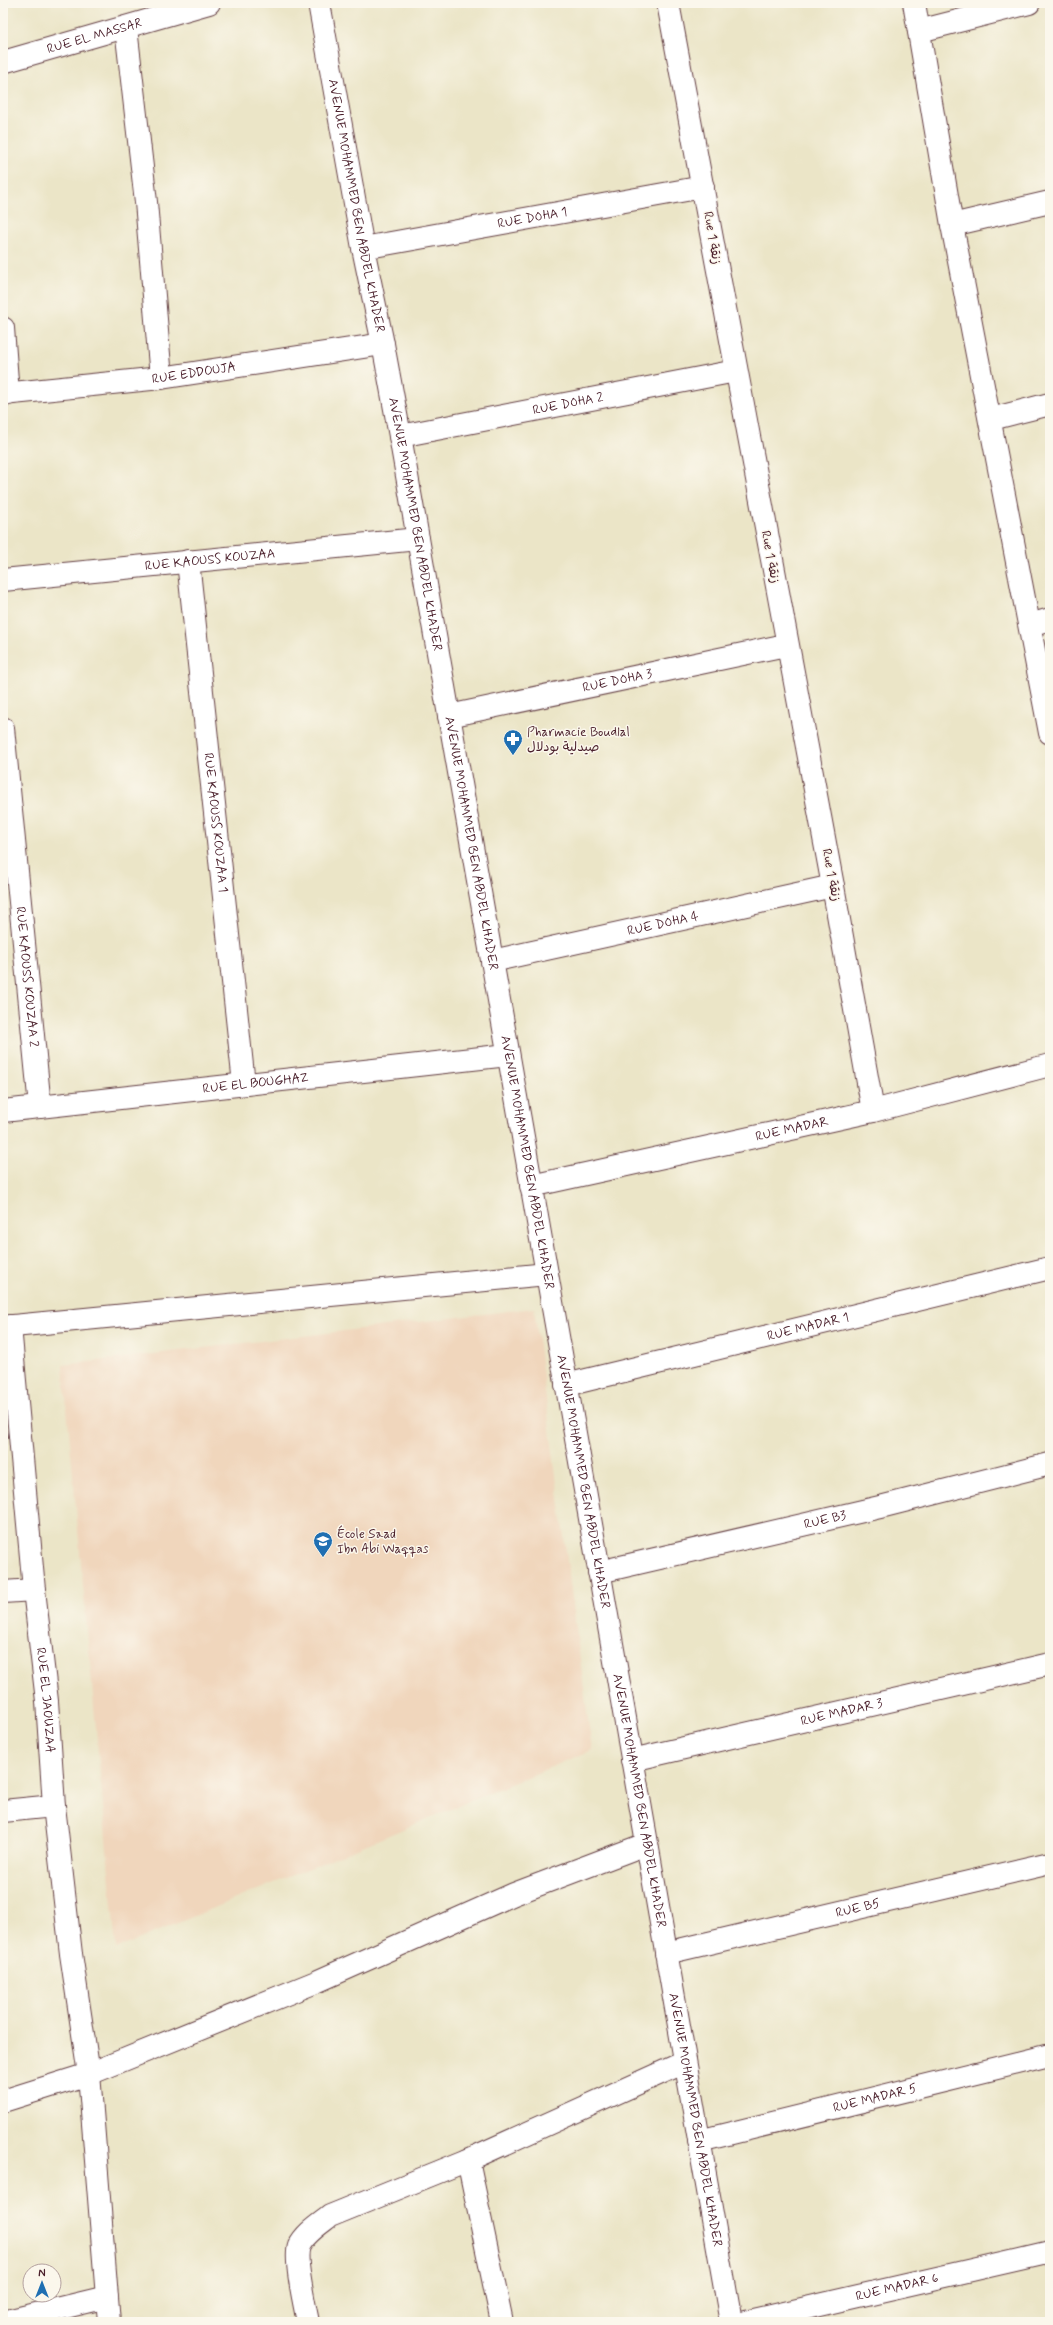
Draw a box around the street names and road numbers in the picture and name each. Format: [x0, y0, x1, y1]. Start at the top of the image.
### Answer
street label: RUE EL MASSAR [45, 14, 144, 58]
street label: AVENUE MOHAMMED BEN ABDEL KHADER [324, 78, 389, 334]
street label: RUE DOHA 1 [496, 203, 569, 232]
street label: Rue 1 زنقة [699, 210, 725, 266]
street label: RUE EDDOUJA [151, 358, 237, 387]
street label: RUE DOHA 2 [531, 388, 605, 419]
street label: AVENUE MOHAMMED BEN ABDEL KHADER [385, 396, 446, 652]
street label: Rue 1 زنقة [757, 529, 783, 585]
street label: RUE KAOUSS KOUZAA [144, 545, 276, 574]
street label: RUE DOHA 3 [581, 665, 654, 696]
street label: AVENUE MOHAMMED BEN ABDEL KHADER [441, 715, 502, 971]
street label: RUE KAOUSS KOUZAA 1 [200, 752, 232, 893]
street label: Rue 1 زنقة [818, 847, 844, 903]
street label: RUE KAOUSS KOUZAA 2 [12, 906, 43, 1048]
street label: RUE DOHA 4 [626, 907, 701, 940]
street label: AVENUE MOHAMMED BEN ABDEL KHADER [497, 1034, 558, 1291]
street label: RUE EL BOUGHAZ [202, 1069, 309, 1097]
street label: RUE MADAR [754, 1113, 830, 1145]
street label: RUE MADAR 1 [765, 1308, 851, 1345]
street label: AVENUE MOHAMMED BEN ABDEL KHADER [553, 1353, 614, 1610]
street label: RUE B3 [802, 1507, 848, 1533]
street label: RUE EL JAOUZAA [32, 1647, 59, 1754]
street label: AVENUE MOHAMMED BEN ABDEL KHADER [609, 1672, 670, 1929]
street label: RUE MADAR 3 [799, 1694, 884, 1730]
street label: RUE B5 [834, 1895, 882, 1921]
street label: AVENUE MOHAMMED BEN ABDEL KHADER [665, 1991, 726, 2248]
street label: RUE MADAR 5 [831, 2079, 919, 2116]
street label: RUE MADAR 6 [854, 2269, 940, 2305]

